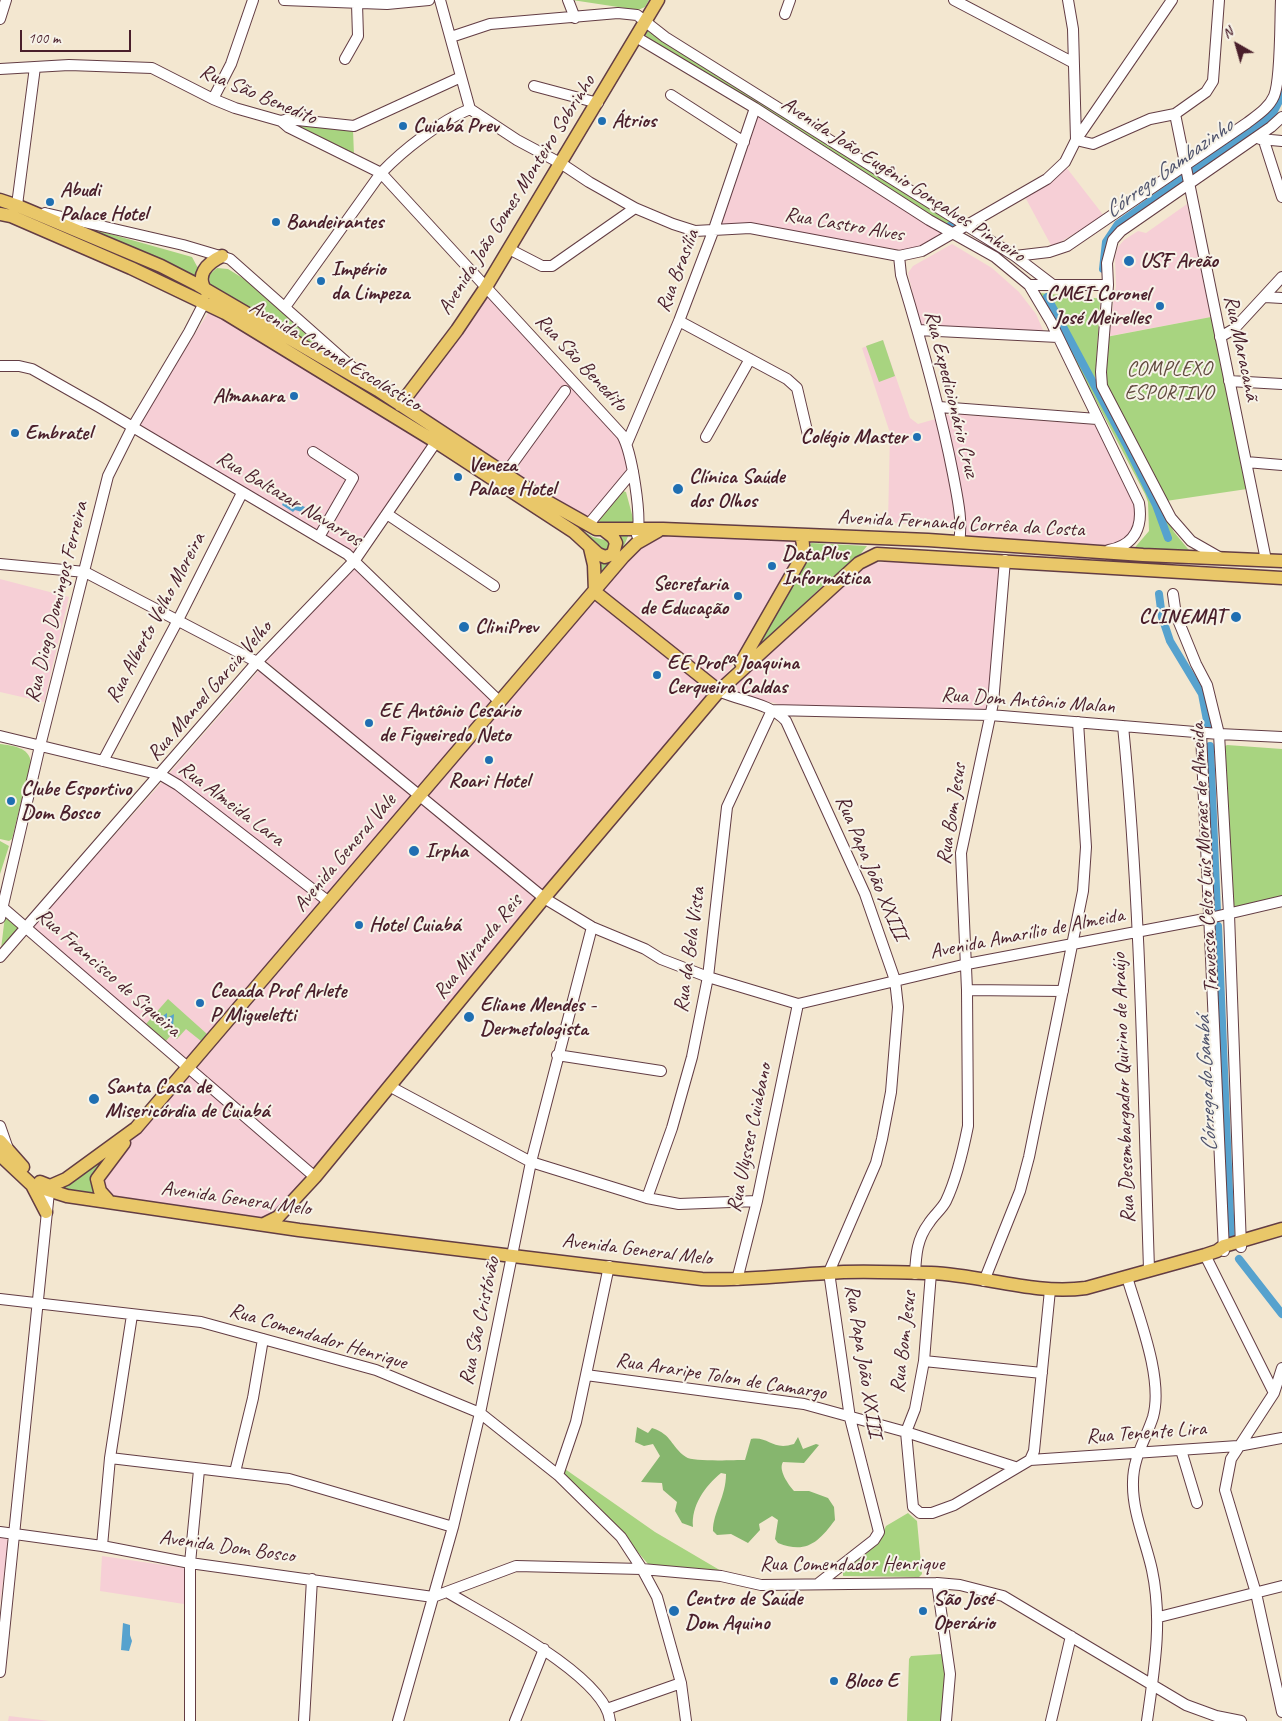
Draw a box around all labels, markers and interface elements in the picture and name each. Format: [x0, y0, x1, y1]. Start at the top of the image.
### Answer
scale bar [22, 20, 134, 52]
north arrow [1212, 20, 1262, 70]
text: N [1219, 23, 1236, 42]
text: 100 m [28, 29, 60, 48]
street label: Rua São Benedito [196, 59, 320, 131]
street label: Avenida João Gomes Monteiro Sobrinho [433, 71, 601, 319]
street label: Avenida João Eugênio Gonçalves Pinheiro [776, 92, 1030, 268]
place label: Átrios [612, 108, 656, 134]
place label: Cuiabá Prev [413, 113, 498, 139]
water label: Córrego Gambazinho [1100, 114, 1238, 224]
marker: Átrios [596, 115, 608, 127]
marker: Cuiabá Prev [397, 120, 409, 132]
place label: Abudi Palace Hotel [60, 177, 148, 227]
marker: Abudi Palace Hotel [44, 196, 56, 208]
street label: Rua Castro Alves [783, 202, 905, 248]
place label: Bandeirantes [286, 209, 383, 235]
marker: Bandeirantes [270, 216, 282, 228]
street label: Rua Brasília [651, 226, 705, 316]
place label: USF Areão [1140, 248, 1218, 274]
marker: USF Areão [1122, 254, 1136, 268]
place label: Império da Limpeza [331, 256, 409, 306]
marker: Império da Limpeza [315, 275, 327, 287]
place label: CMEI Coronel José Meirelles [1047, 281, 1150, 331]
street label: Rua Maracanã [1218, 293, 1264, 403]
street label: Avenida Coronel Escolástico [245, 295, 425, 417]
marker: CMEI Coronel José Meirelles [1154, 300, 1166, 312]
street label: Rua Expedicionário Cruz [918, 308, 984, 480]
street label: Rua São Benedito [529, 309, 633, 417]
park label: COMPLEXO ESPORTIVO [1125, 356, 1213, 406]
place label: Almanara [213, 383, 284, 409]
marker: Almanara [288, 390, 300, 402]
place label: Embratel [25, 420, 92, 446]
place label: Colégio Master [801, 424, 907, 450]
marker: Embratel [9, 427, 21, 439]
marker: Colégio Master [911, 431, 923, 443]
street label: Rua Baltazar Navarros [212, 446, 366, 552]
place label: Veneza Palace Hotel [468, 452, 556, 502]
place label: Clínica Saúde dos Olhos [689, 464, 785, 514]
marker: Veneza Palace Hotel [452, 471, 464, 483]
marker: Clínica Saúde dos Olhos [671, 482, 685, 496]
street label: Rua Diogo Domingos Ferreira [20, 499, 94, 705]
street label: Avenida Fernando Corrêa da Costa [837, 505, 1085, 543]
street label: Rua Alberto Velho Moreira [101, 529, 211, 707]
place label: DataPlus Informática [782, 541, 870, 591]
marker: DataPlus Informática [766, 560, 778, 572]
place label: Secretaria de Educação [640, 571, 728, 621]
marker: Secretaria de Educação [732, 590, 744, 602]
place label: CLINEMAT [1139, 604, 1225, 630]
marker: CLINEMAT [1229, 610, 1243, 624]
place label: CliniPrev [475, 614, 538, 640]
street label: Rua Manoel Garcia Velho [142, 616, 278, 766]
marker: CliniPrev [457, 620, 471, 634]
place label: EE Profª Joaquina Cerqueira Caldas [667, 650, 799, 700]
marker: EE Profª Joaquina Cerqueira Caldas [651, 669, 663, 681]
street label: Rua Dom Antônio Malan [940, 682, 1116, 720]
place label: EE Antônio Cesário de Figueiredo Neto [379, 698, 520, 748]
marker: EE Antônio Cesário de Figueiredo Neto [363, 717, 375, 729]
street label: Travessa Celso Luís Moraes de Almeida [1185, 722, 1225, 994]
marker: Roari Hotel [483, 754, 495, 766]
street label: Rua Almeida Lara [173, 756, 289, 852]
street label: Rua Bom Jesus [932, 762, 972, 866]
place label: Roari Hotel [448, 768, 530, 794]
place label: Clube Esportivo Dom Bosco [21, 776, 131, 826]
street label: Avenida General Vale [288, 789, 402, 917]
street label: Rua Papa João XXIII [829, 792, 913, 944]
marker: Clube Esportivo Dom Bosco [5, 795, 17, 807]
place label: Irpha [425, 838, 468, 864]
marker: Irpha [407, 844, 421, 858]
street label: Rua da Bela Vista [669, 886, 711, 1014]
street label: Rua Miranda Reis [428, 890, 528, 1004]
street label: Rua Francisco de Siqueira [31, 903, 185, 1043]
street label: Avenida Amarílio de Almeida [928, 903, 1126, 965]
place label: Hotel Cuiabá [369, 912, 460, 938]
marker: Hotel Cuiabá [353, 919, 365, 931]
street label: Rua Desembargador Quirino de Araújo [1107, 952, 1141, 1224]
place label: Ceaada Prof Arlete P Migueletti [210, 978, 346, 1028]
place label: Eliane Mendes - Dermetologista [480, 992, 596, 1042]
marker: Ceaada Prof Arlete P Migueletti [194, 997, 206, 1009]
marker: Eliane Mendes - Dermetologista [462, 1010, 476, 1024]
water label: Córrego do Gambá [1190, 1016, 1224, 1152]
street label: Rua Ulysses Cuiabano [722, 1061, 778, 1215]
place label: Santa Casa de Misericórdia de Cuiabá [105, 1074, 269, 1124]
marker: Santa Casa de Misericórdia de Cuiabá [87, 1092, 101, 1106]
street label: Avenida General Melo [160, 1176, 312, 1222]
street label: Avenida General Melo [561, 1228, 713, 1272]
street label: Rua São Cristóvão [454, 1255, 506, 1387]
street label: Rua Papa João XXIII [838, 1283, 888, 1439]
street label: Rua Bom Jesus [885, 1290, 923, 1394]
street label: Rua Comendador Henrique [226, 1298, 410, 1376]
street label: Rua Araripe Tolon de Camargo [614, 1348, 828, 1406]
street label: Rua Tenente Lira [1085, 1416, 1207, 1450]
street label: Avenida Dom Bosco [158, 1525, 296, 1569]
street label: Rua Comendador Henrique [760, 1551, 944, 1577]
place label: Centro de Saúde Dom Aquino [685, 1586, 802, 1636]
place label: São José Operário [933, 1586, 995, 1636]
marker: Centro de Saúde Dom Aquino [667, 1604, 681, 1618]
marker: São José Operário [917, 1605, 929, 1617]
place label: Bloco E [844, 1668, 898, 1694]
marker: Bloco E [828, 1675, 840, 1687]

